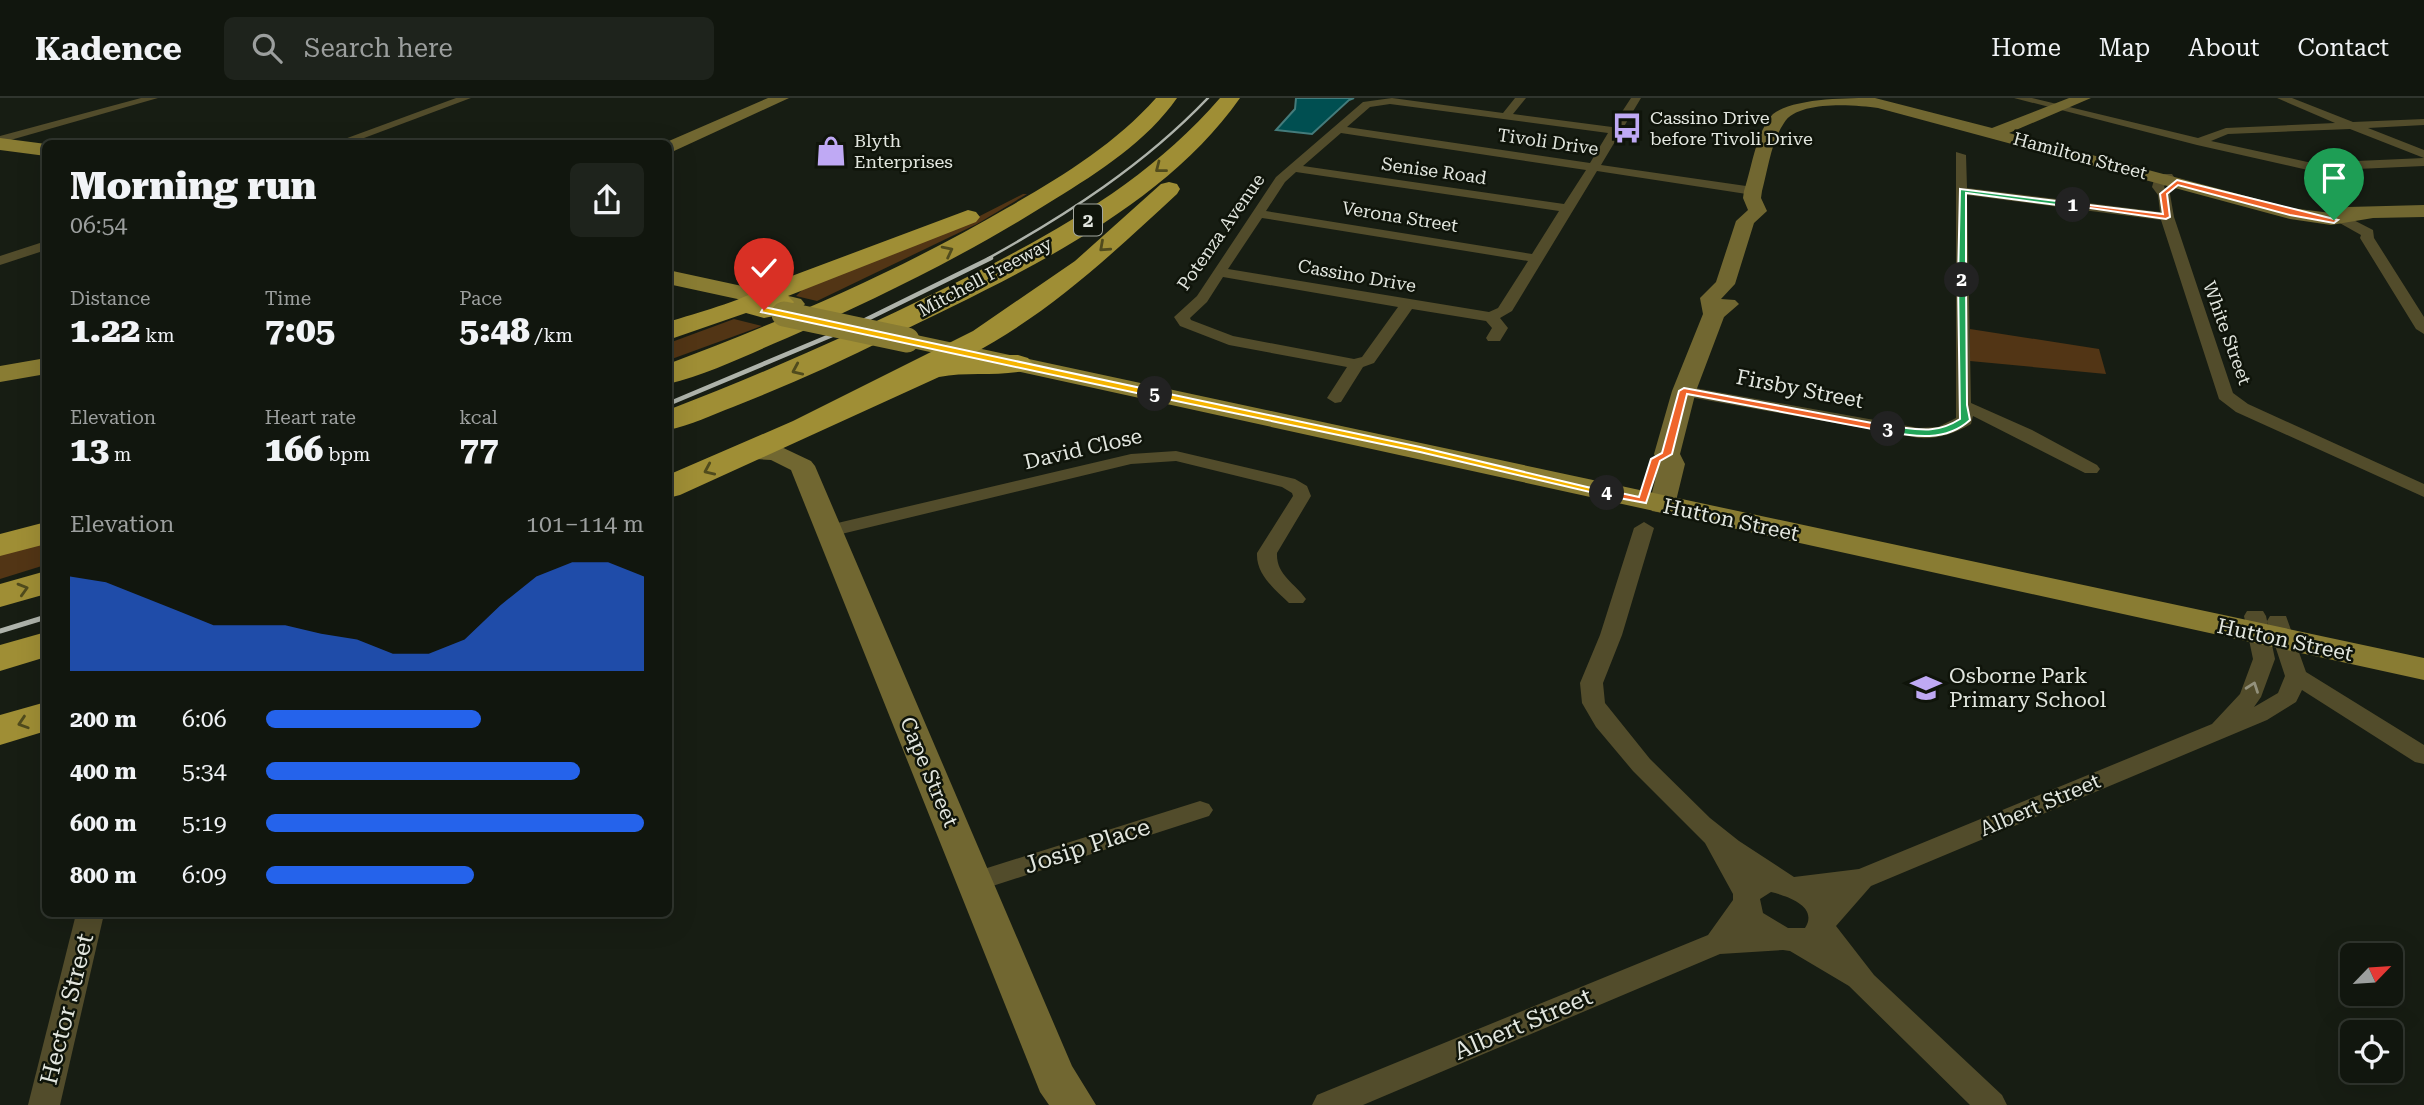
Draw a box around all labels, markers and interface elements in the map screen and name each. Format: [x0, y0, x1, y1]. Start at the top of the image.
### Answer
search box [224, 17, 714, 80]
text: Kadence [35, 29, 182, 68]
icon: search [248, 29, 286, 67]
text: Search here [304, 33, 453, 63]
text: Home [1991, 34, 2061, 62]
text: Map [2099, 34, 2150, 62]
text: About [2188, 34, 2259, 62]
text: Contact [2297, 34, 2389, 62]
place label: Cassino Drive before Tivoli Drive [1650, 107, 1813, 149]
bus stop icon: Cassino Drive before Tivoli Drive [1610, 111, 1644, 145]
street label: Tivoli Drive [1496, 124, 1600, 159]
street label: Hamilton Street [2011, 128, 2150, 184]
place label: Blyth Enterprises [854, 130, 953, 172]
shop icon: Blyth Enterprises [814, 134, 848, 168]
pin [2304, 148, 2364, 220]
street label: Senise Road [1380, 153, 1488, 188]
icon: arrive [2315, 159, 2353, 197]
one-way arrow [1155, 160, 1168, 173]
button: share [570, 163, 644, 237]
text: Morning run [70, 164, 317, 208]
street label: Potenza Avenue [1173, 169, 1269, 294]
pin: 1 [2056, 188, 2090, 222]
text: 1 [2067, 193, 2078, 216]
street label: Verona Street [1341, 197, 1460, 236]
road number: 2 [1074, 204, 1102, 236]
text: 06:54 [70, 212, 127, 239]
street label: Mitchell Freeway [914, 232, 1056, 321]
pin [734, 238, 794, 310]
one-way arrow [1099, 239, 1112, 252]
one-way arrow [941, 245, 953, 259]
icon: check [745, 249, 783, 287]
street label: Cassino Drive [1296, 255, 1418, 296]
pin: 2 [1944, 262, 1980, 298]
text: 2 [1956, 268, 1967, 291]
street label: White Street [2199, 278, 2256, 388]
text: Distance [70, 287, 150, 310]
text: Time [265, 287, 311, 310]
text: Pace [459, 287, 502, 310]
text: 1.22 [70, 310, 140, 351]
text: 7:05 [265, 310, 335, 351]
text: 5:48 [459, 310, 530, 351]
text: km [140, 324, 175, 347]
text: /km [530, 324, 573, 347]
one-way arrow [792, 362, 804, 376]
street label: Firsby Street [1734, 365, 1866, 413]
pin: 5 [1138, 376, 1172, 412]
text: 5 [1149, 382, 1160, 405]
text: Elevation [70, 406, 156, 429]
text: Heart rate [265, 406, 356, 429]
text: kcal [459, 406, 498, 429]
pin: 3 [1870, 412, 1906, 446]
text: 3 [1882, 417, 1893, 440]
street label: David Close [1022, 424, 1144, 474]
text: 13 [70, 429, 109, 470]
text: 166 [265, 429, 323, 470]
text: 77 [459, 429, 499, 470]
text: m [109, 443, 131, 466]
text: bpm [323, 443, 370, 466]
one-way arrow [704, 462, 716, 476]
pin: 4 [1590, 476, 1624, 510]
text: 4 [1601, 481, 1612, 504]
street label: Hutton Street [1661, 494, 1801, 546]
text: Elevation [70, 511, 174, 538]
text: 101–114 m [526, 511, 644, 538]
one-way arrow [16, 582, 28, 597]
street label: Hutton Street [2215, 614, 2355, 666]
place label: Osborne Park Primary School [1949, 664, 2107, 712]
school or university icon: Osborne Park Primary School [1909, 671, 1943, 705]
one-way arrow [2245, 682, 2259, 694]
text: 200 m [70, 706, 137, 733]
text: 6:06 [182, 706, 227, 733]
street label: Cape Street [895, 713, 963, 831]
one-way arrow [17, 715, 29, 729]
text: 400 m [70, 758, 137, 785]
text: 5:34 [182, 758, 227, 785]
street label: Albert Street [1976, 769, 2104, 841]
text: 600 m [70, 810, 137, 837]
text: 5:19 [182, 810, 227, 837]
street label: Josip Place [1020, 812, 1154, 880]
text: 800 m [70, 862, 137, 889]
text: 6:09 [182, 862, 227, 889]
street label: Hector Street [35, 931, 99, 1087]
north arrow [2340, 943, 2403, 1006]
map controls [2340, 943, 2403, 1083]
street label: Albert Street [1450, 982, 1596, 1066]
button: locate [2340, 1020, 2403, 1083]

